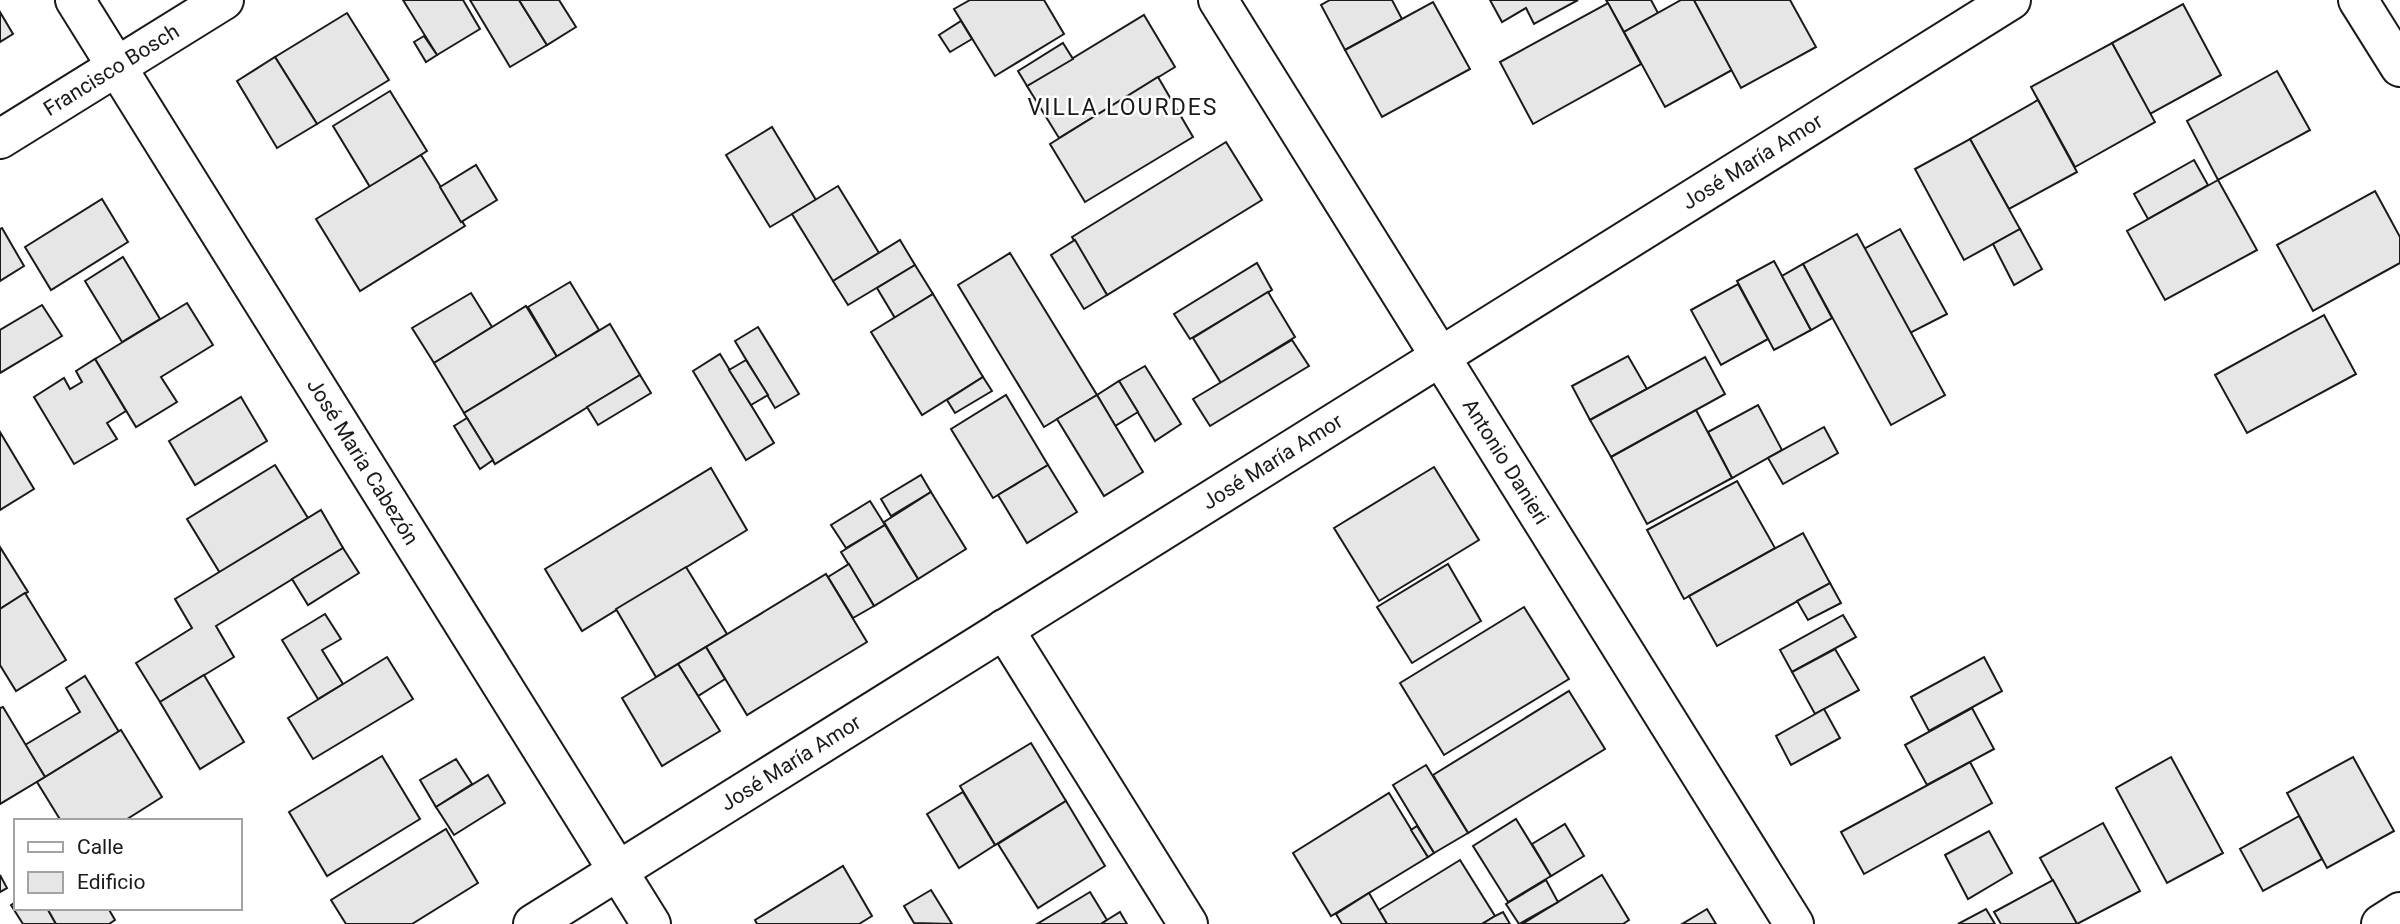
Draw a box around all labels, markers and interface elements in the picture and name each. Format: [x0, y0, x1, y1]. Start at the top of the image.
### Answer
street label: Francisco Bosch [39, 19, 183, 121]
district label: VILLA LOURDES [1028, 94, 1219, 121]
street label: José María Amor [1678, 109, 1827, 215]
street label: José Maria Cabezón [302, 374, 424, 549]
street label: Antonio Danieri [1458, 395, 1554, 529]
street label: José María Amor [1198, 409, 1347, 515]
street label: José María Amor [716, 710, 865, 816]
legend [14, 819, 242, 910]
text: Calle [77, 835, 123, 859]
text: Edificio [77, 870, 145, 894]

